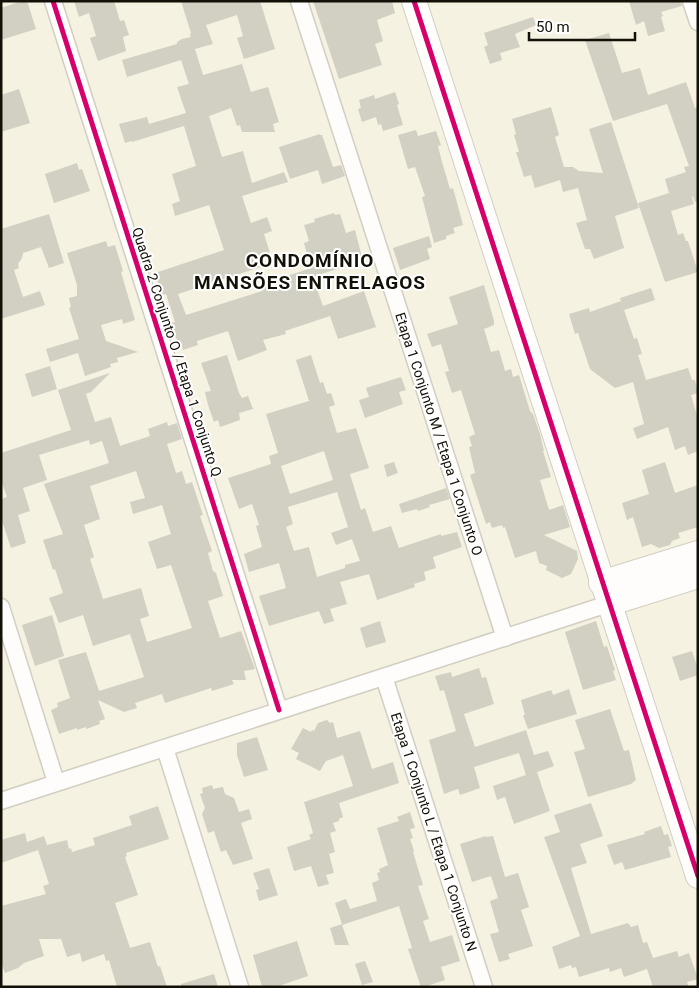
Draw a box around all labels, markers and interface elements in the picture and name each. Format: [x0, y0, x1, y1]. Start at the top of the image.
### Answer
scale bar [529, 10, 635, 42]
text: 50 m [536, 18, 570, 36]
street label: Quadra 2 Conjunto O / Etapa 1 Conjunto Q [129, 225, 225, 479]
district label: CONDOMÍNIO MANSÕES ENTRELAGOS [194, 249, 426, 294]
street label: Etapa 1 Conjunto M / Etapa 1 Conjunto O [392, 310, 486, 558]
street label: Etapa 1 Conjunto L / Etapa 1 Conjunto N [388, 711, 480, 953]

